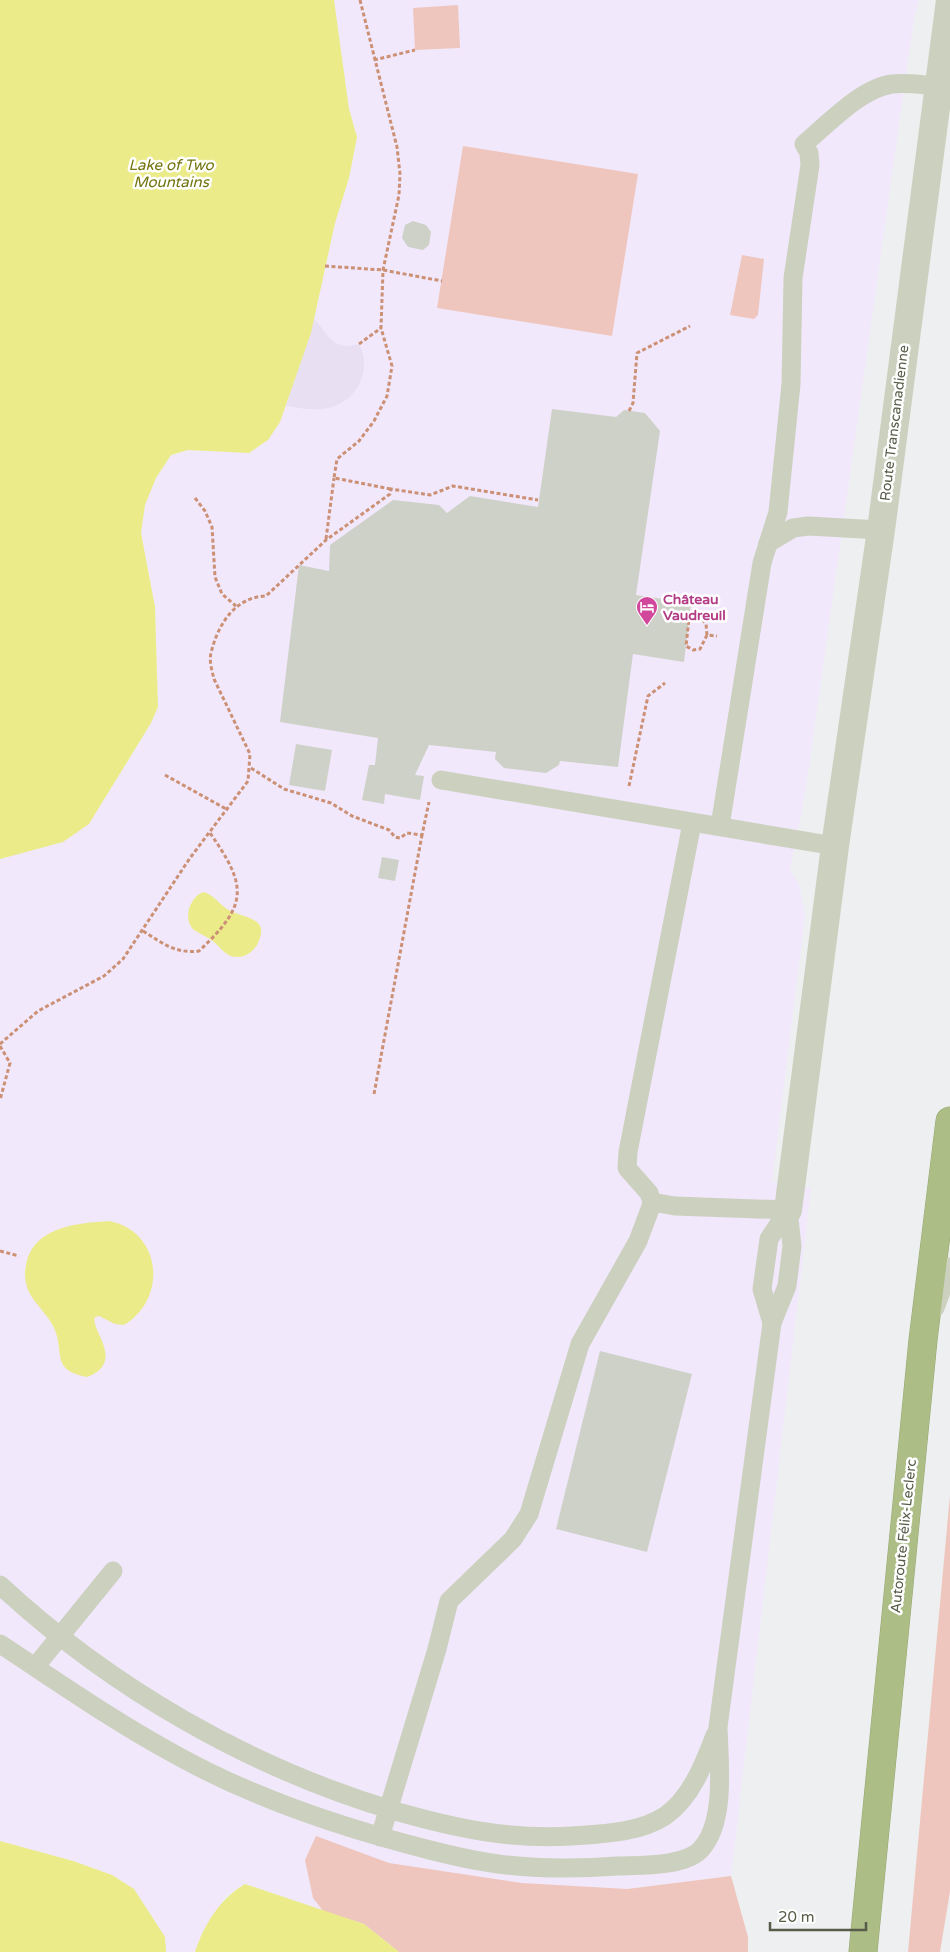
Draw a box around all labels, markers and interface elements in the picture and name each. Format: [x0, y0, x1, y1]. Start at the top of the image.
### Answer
water label: Lake of Two Mountains [128, 156, 214, 191]
street label: Route Transcanadienne [876, 344, 913, 502]
place label: Château Vaudreuil [663, 591, 726, 624]
hotel icon: Château Vaudreuil [635, 595, 659, 626]
street label: Autoroute Félix-Leclerc [887, 1458, 920, 1614]
scale bar [770, 1900, 866, 1932]
text: 20 m [778, 1908, 815, 1926]

